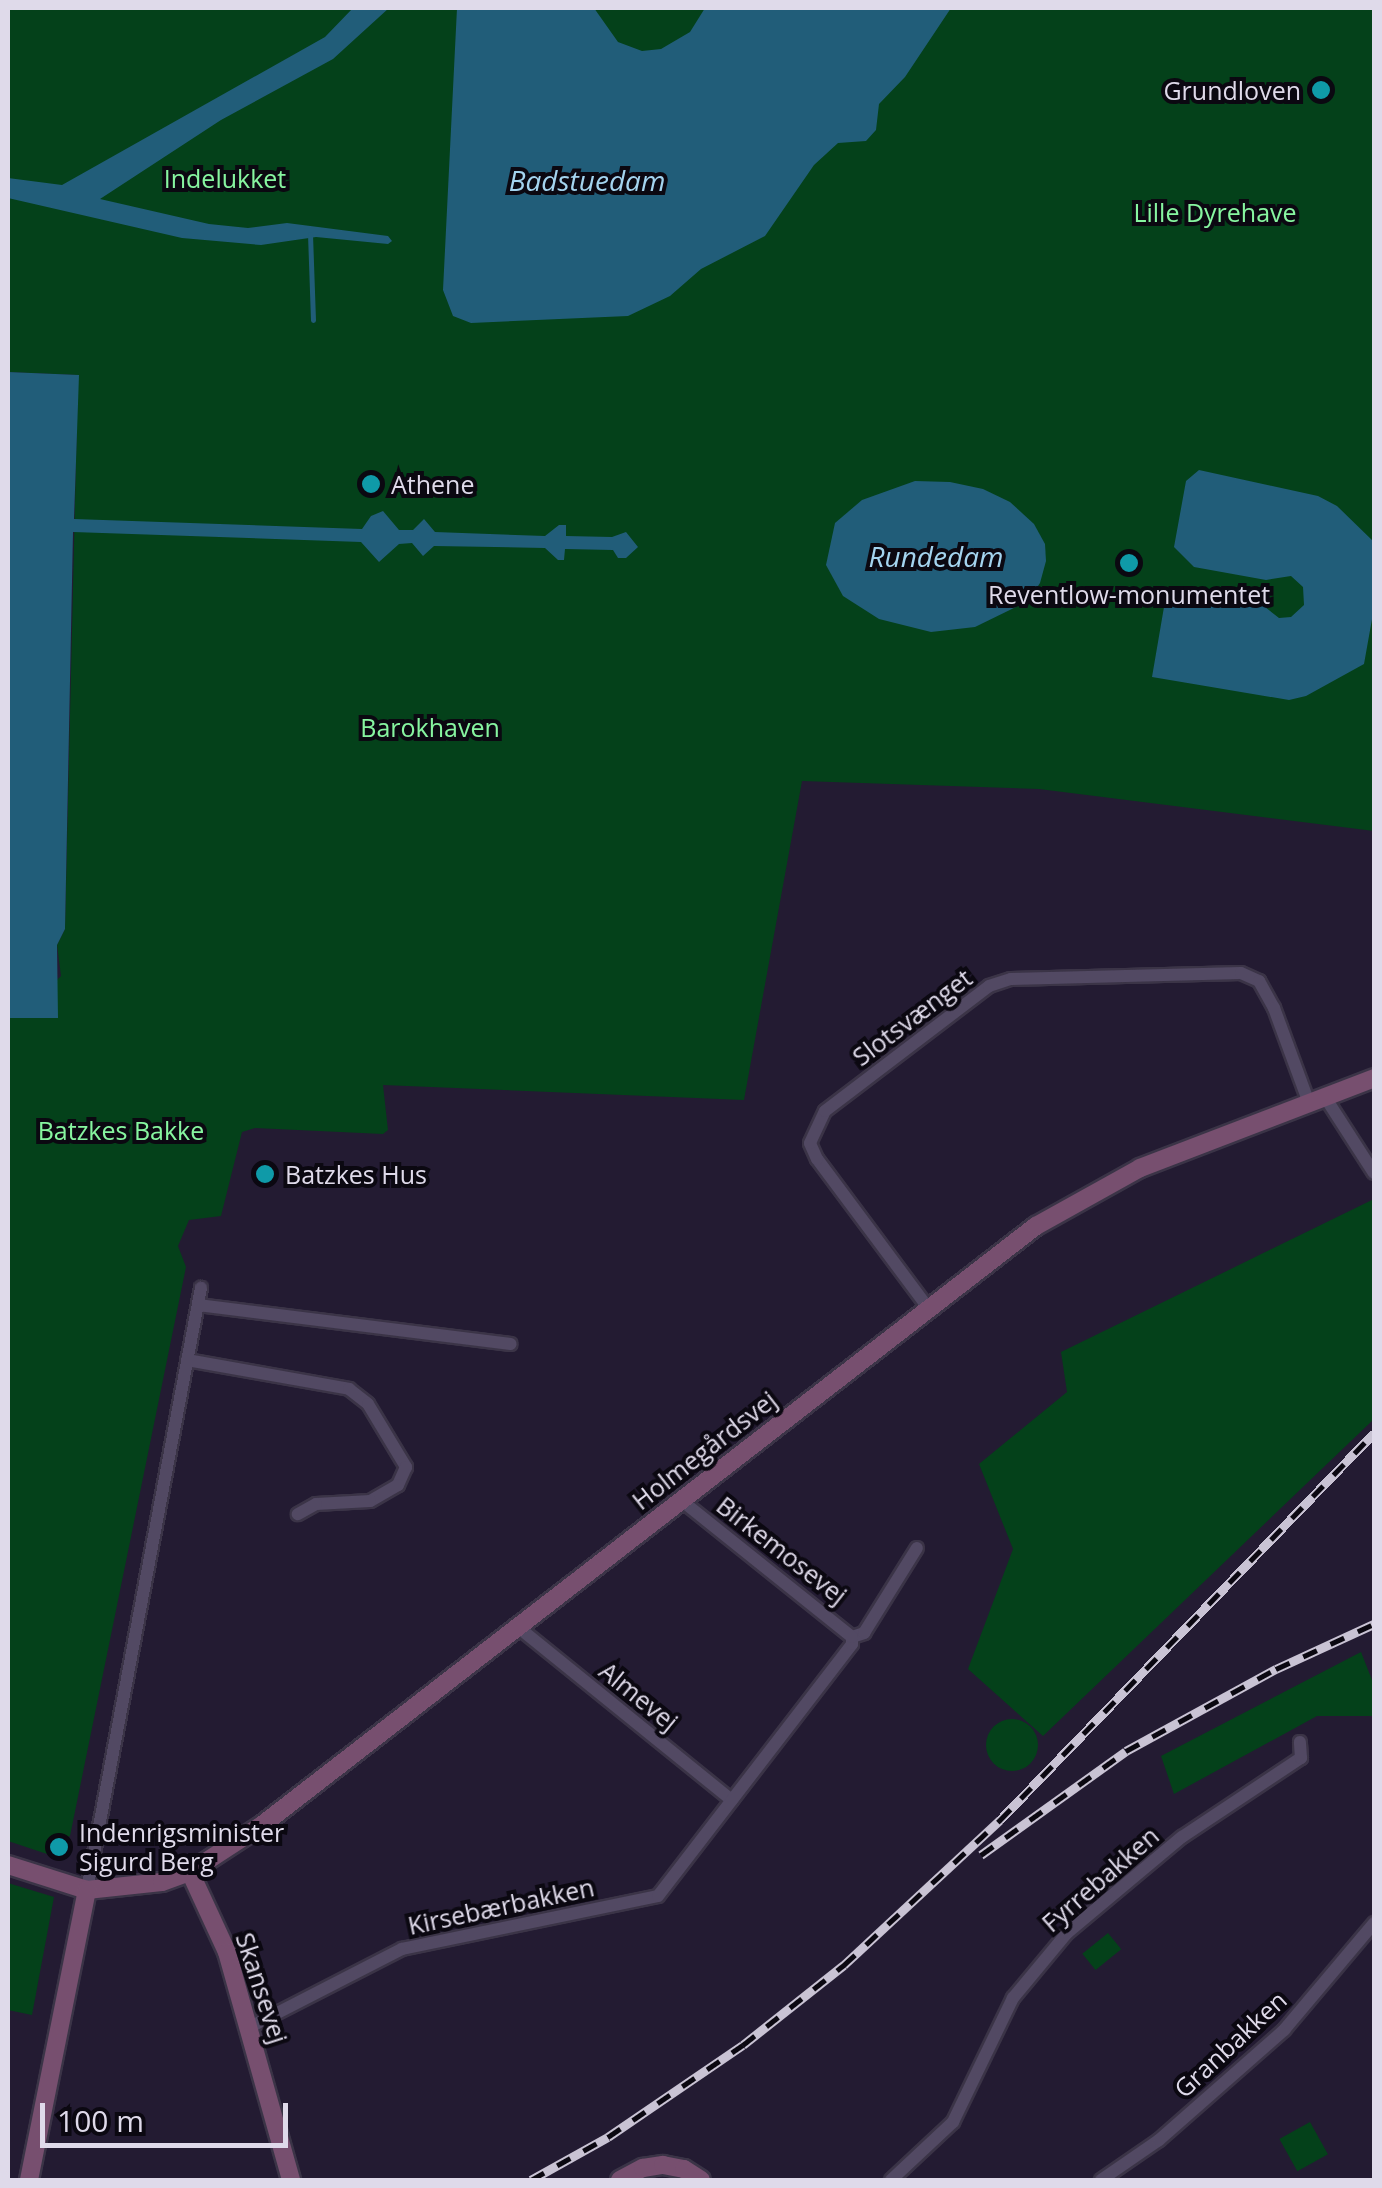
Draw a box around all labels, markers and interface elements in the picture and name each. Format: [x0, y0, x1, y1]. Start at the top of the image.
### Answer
place label: Grundloven [1163, 75, 1301, 105]
marker: Grundloven [1310, 79, 1332, 101]
park label: Indelukket [164, 163, 286, 193]
water label: Badstuedam [509, 163, 665, 197]
park label: Lille Dyrehave [1133, 197, 1297, 227]
place label: Athene [391, 469, 474, 499]
marker: Athene [360, 473, 382, 495]
water label: Rundedam [869, 539, 1003, 573]
marker: Reventlow-monumentet [1118, 552, 1140, 574]
place label: Reventlow-monumentet [988, 579, 1270, 609]
park label: Barokhaven [360, 712, 500, 742]
street label: Slotsvænget [846, 962, 978, 1072]
park label: Batzkes Bakke [38, 1115, 204, 1145]
place label: Batzkes Hus [285, 1159, 427, 1189]
marker: Batzkes Hus [254, 1163, 276, 1185]
street label: Holmegårdsvej [626, 1384, 782, 1516]
street label: Birkemosevej [711, 1490, 853, 1610]
street label: Almevej [594, 1655, 684, 1737]
place label: Indenrigsminister Sigurd Berg [79, 1818, 284, 1877]
street label: Fyrrebakken [1036, 1820, 1164, 1938]
marker: Indenrigsminister Sigurd Berg [48, 1836, 70, 1858]
street label: Kirsebærbakken [405, 1872, 597, 1940]
street label: Skansevej [230, 1929, 294, 2047]
street label: Granbakken [1168, 1984, 1292, 2104]
scale bar [45, 2083, 292, 2145]
text: 100 m [57, 2100, 144, 2141]

